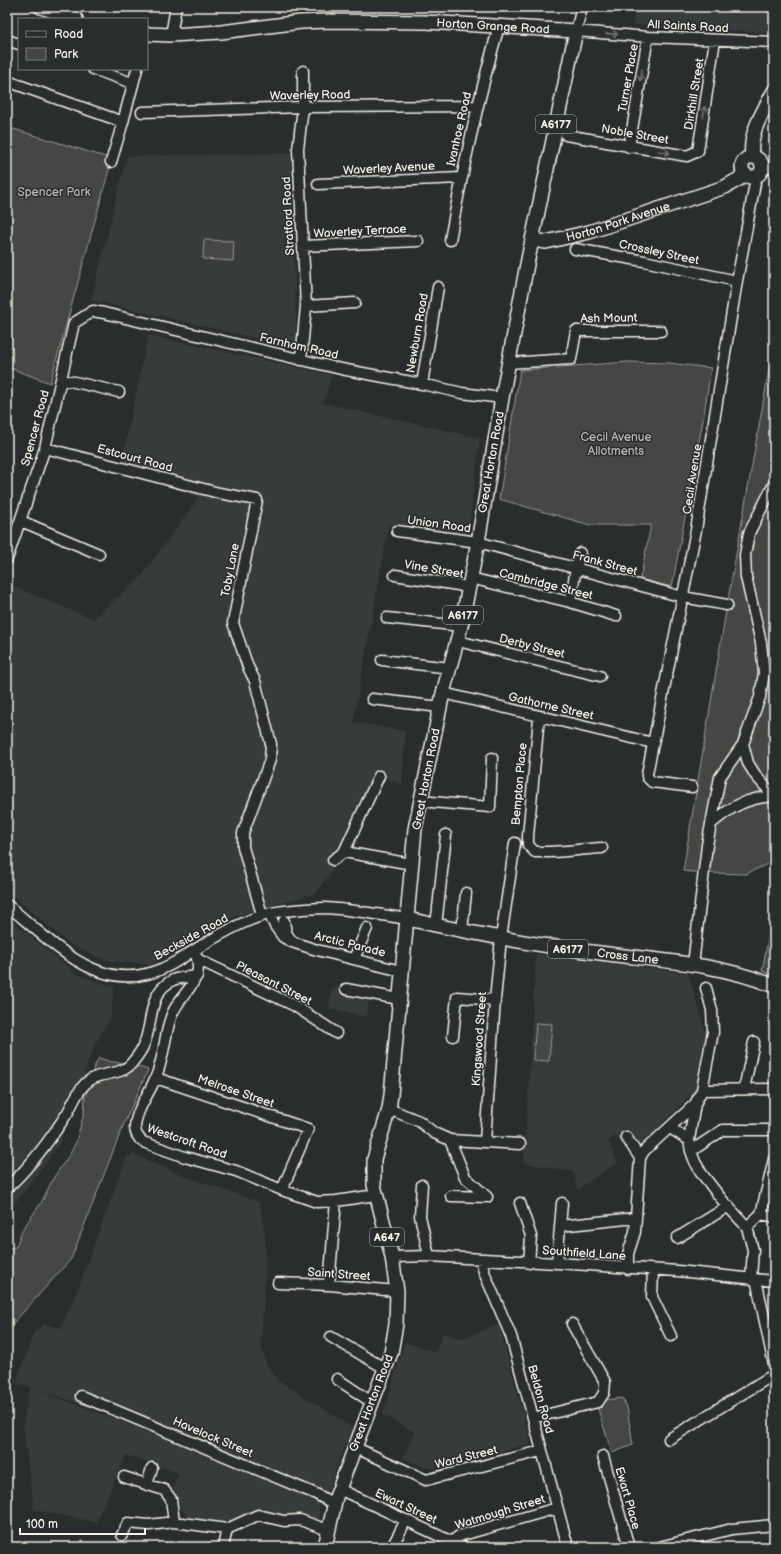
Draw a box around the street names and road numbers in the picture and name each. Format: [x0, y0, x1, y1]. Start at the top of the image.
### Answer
street label: Horton Grange Road [436, 16, 550, 37]
street label: All Saints Road [647, 17, 729, 36]
street label: Turner Place [615, 43, 642, 113]
street label: Dirkhill Street [681, 57, 708, 131]
street label: Waverley Road [270, 87, 351, 104]
street label: Ivanhoe Road [444, 90, 475, 168]
road number: A6177 [536, 115, 576, 133]
street label: Noble Street [600, 121, 670, 148]
street label: Waverley Avenue [343, 159, 435, 178]
street label: Stratford Road [279, 176, 298, 256]
street label: Horton Park Avenue [565, 199, 672, 245]
street label: Waverley Terrace [313, 222, 407, 241]
street label: Crossley Street [617, 237, 701, 268]
street label: Newburn Road [403, 292, 432, 374]
street label: Ash Mount [580, 310, 638, 326]
street label: Farnham Road [258, 330, 340, 363]
street label: Spencer Road [18, 388, 53, 468]
street label: Great Horton Road [475, 410, 508, 514]
street label: Estcourt Road [96, 441, 174, 476]
street label: Cecil Avenue [680, 443, 705, 515]
street label: Union Road [406, 513, 472, 536]
street label: Toby Lane [218, 542, 243, 598]
street label: Frank Street [571, 548, 639, 579]
street label: Vine Street [403, 557, 465, 582]
street label: Cambridge Street [497, 566, 595, 603]
road number: A6177 [443, 606, 483, 624]
street label: Derby Street [497, 631, 567, 662]
street label: Gathorne Street [507, 689, 595, 724]
street label: Great Horton Road [409, 727, 444, 831]
street label: Bempton Place [508, 742, 531, 826]
street label: Beckside Road [151, 911, 231, 964]
street label: Arctic Parade [313, 928, 387, 961]
road number: A6177 [548, 940, 588, 958]
street label: Cross Lane [596, 946, 659, 968]
street label: Pleasant Street [233, 958, 315, 1009]
street label: Kingswood Street [469, 991, 490, 1087]
street label: Melrose Street [196, 1071, 276, 1112]
street label: Westcroft Road [145, 1121, 229, 1162]
road number: A647 [370, 1228, 404, 1246]
street label: Southfield Lane [542, 1243, 626, 1264]
street label: Saint Street [307, 1265, 371, 1284]
street label: Great Horton Road [346, 1352, 397, 1454]
street label: Beldon Road [524, 1363, 557, 1435]
street label: Havelock Street [170, 1414, 256, 1461]
street label: Ward Street [433, 1442, 499, 1473]
street label: Ewart Place [611, 1465, 644, 1531]
street label: Ewart Street [372, 1486, 439, 1527]
street label: Watmough Street [453, 1492, 547, 1533]

